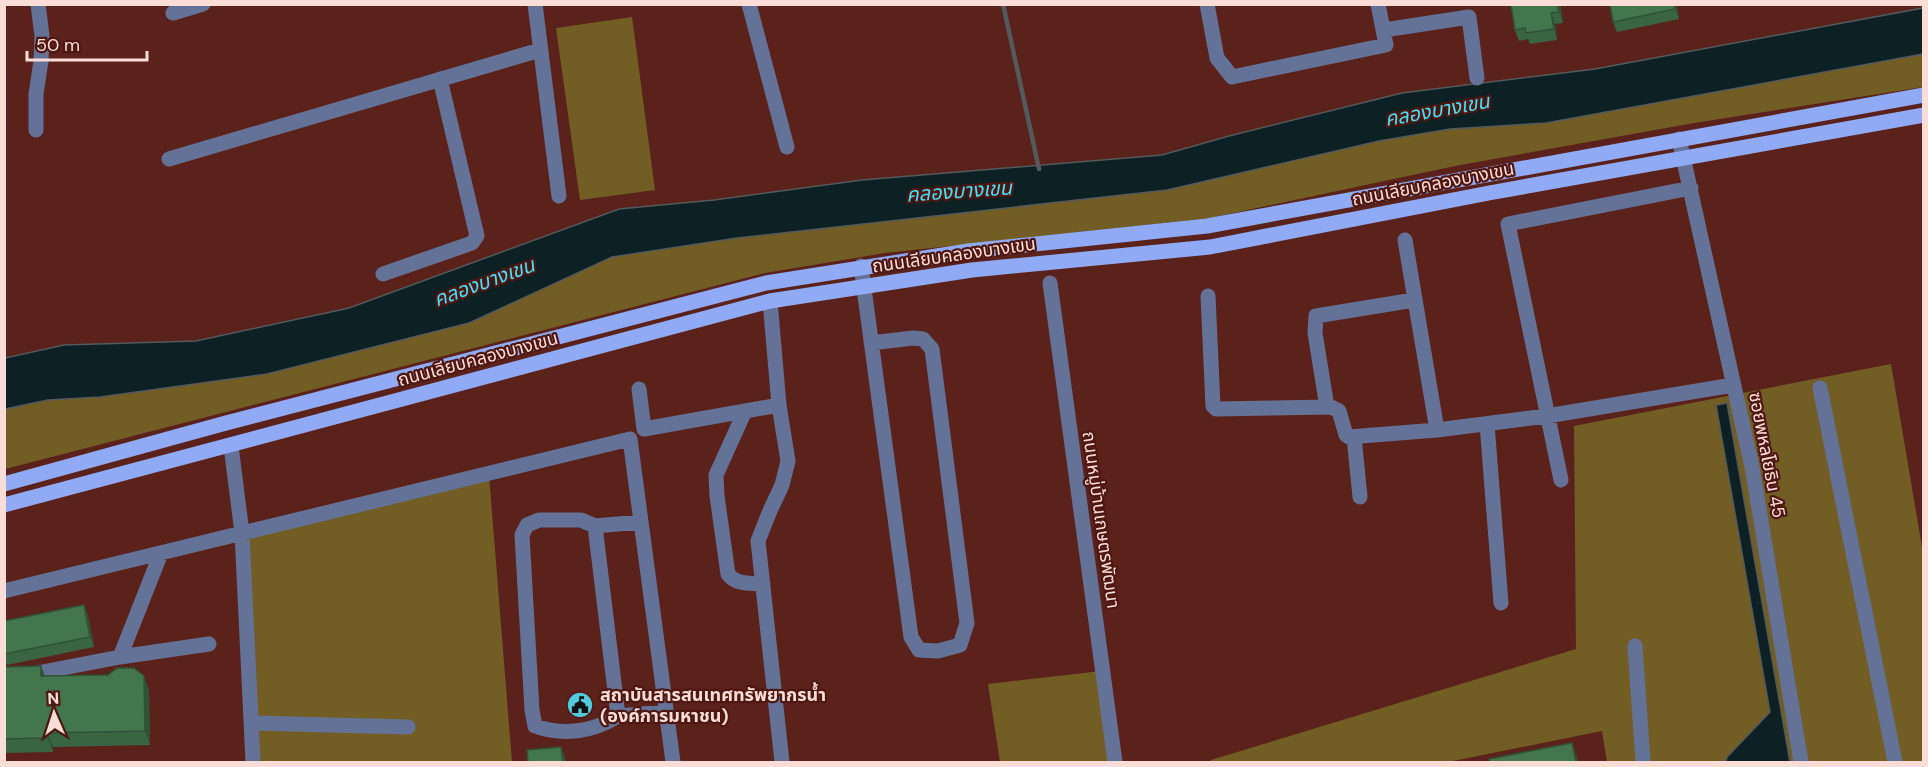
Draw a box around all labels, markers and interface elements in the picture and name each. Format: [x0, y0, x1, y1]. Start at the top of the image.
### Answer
scale bar [27, 24, 147, 62]
text: 50 m [36, 33, 80, 57]
water label: คลองบางเขน [1383, 88, 1493, 132]
street label: ถนนเลียบคลองบางเขน [1350, 156, 1516, 212]
water label: คลองบางเขน [905, 174, 1014, 208]
street label: ถนนเลียบคลองบางเขน [871, 232, 1037, 278]
water label: คลองบางเขน [430, 251, 540, 312]
street label: ถนนเลียบคลองบางเขน [395, 326, 561, 392]
street label: ซอยพหลโยธิน 45 [1743, 390, 1791, 520]
street label: ถนนหมู่บ้านเกษตรพัฒนา [1077, 430, 1125, 610]
place label: สถาบันสารสนเทศทรัพยากรน้ำ (องค์การมหาชน) [600, 682, 826, 728]
north arrow [24, 683, 84, 743]
text: N [47, 688, 60, 709]
public building icon: สถาบันสารสนเทศทรัพยากรน้ำ (องค์การมหาชน) [565, 690, 595, 720]

